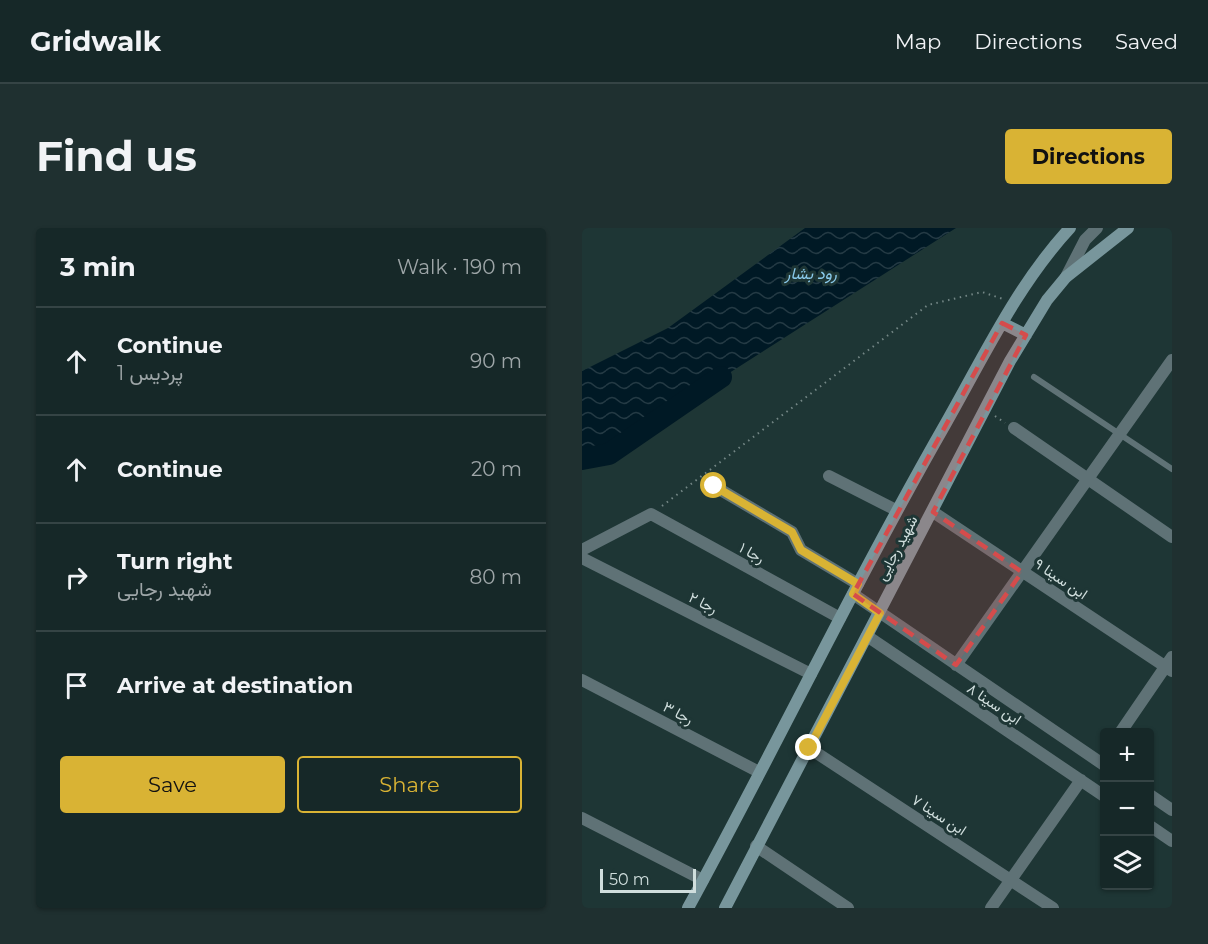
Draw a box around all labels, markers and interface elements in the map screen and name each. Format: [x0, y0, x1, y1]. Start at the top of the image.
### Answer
text: Gridwalk [30, 24, 161, 58]
text: Map [895, 29, 941, 54]
text: Directions [974, 29, 1082, 54]
text: Saved [1115, 29, 1178, 54]
button: Directions [1005, 129, 1172, 184]
text: Find us [36, 130, 197, 182]
text: 3 min [60, 251, 136, 283]
text: Walk · 190 m [397, 255, 522, 279]
water label: رود بشار [784, 264, 838, 284]
text: Continue [117, 332, 223, 359]
icon: ahead [60, 345, 93, 378]
text: 90 m [470, 349, 522, 373]
text: پردیس 1 [117, 361, 183, 385]
icon: ahead [60, 453, 93, 486]
text: Continue [117, 456, 223, 483]
text: 20 m [471, 457, 522, 481]
route start [700, 472, 726, 498]
street label: شهید رجایی [871, 512, 923, 584]
street label: رجا ۱ [736, 538, 768, 567]
text: Turn right [117, 548, 232, 575]
street label: ابن سینا ۹ [1031, 554, 1091, 604]
icon: right [60, 561, 93, 594]
text: 80 m [470, 565, 522, 589]
text: شهید رجایی [117, 577, 212, 601]
street label: رجا ۲ [686, 587, 721, 618]
icon: arrive [60, 669, 93, 702]
text: Arrive at destination [117, 672, 353, 699]
street label: ابن سینا ۸ [963, 678, 1025, 730]
street label: رجا ۳ [660, 697, 697, 728]
map controls [1100, 728, 1154, 890]
button: + [1100, 728, 1154, 782]
route end [795, 734, 821, 760]
button: Save [60, 756, 285, 813]
button: Share [297, 756, 522, 813]
button: − [1100, 782, 1154, 836]
street label: ابن سینا ۷ [908, 790, 970, 840]
button: layers [1100, 836, 1154, 890]
scale bar [600, 866, 696, 894]
text: 50 m [609, 870, 650, 889]

